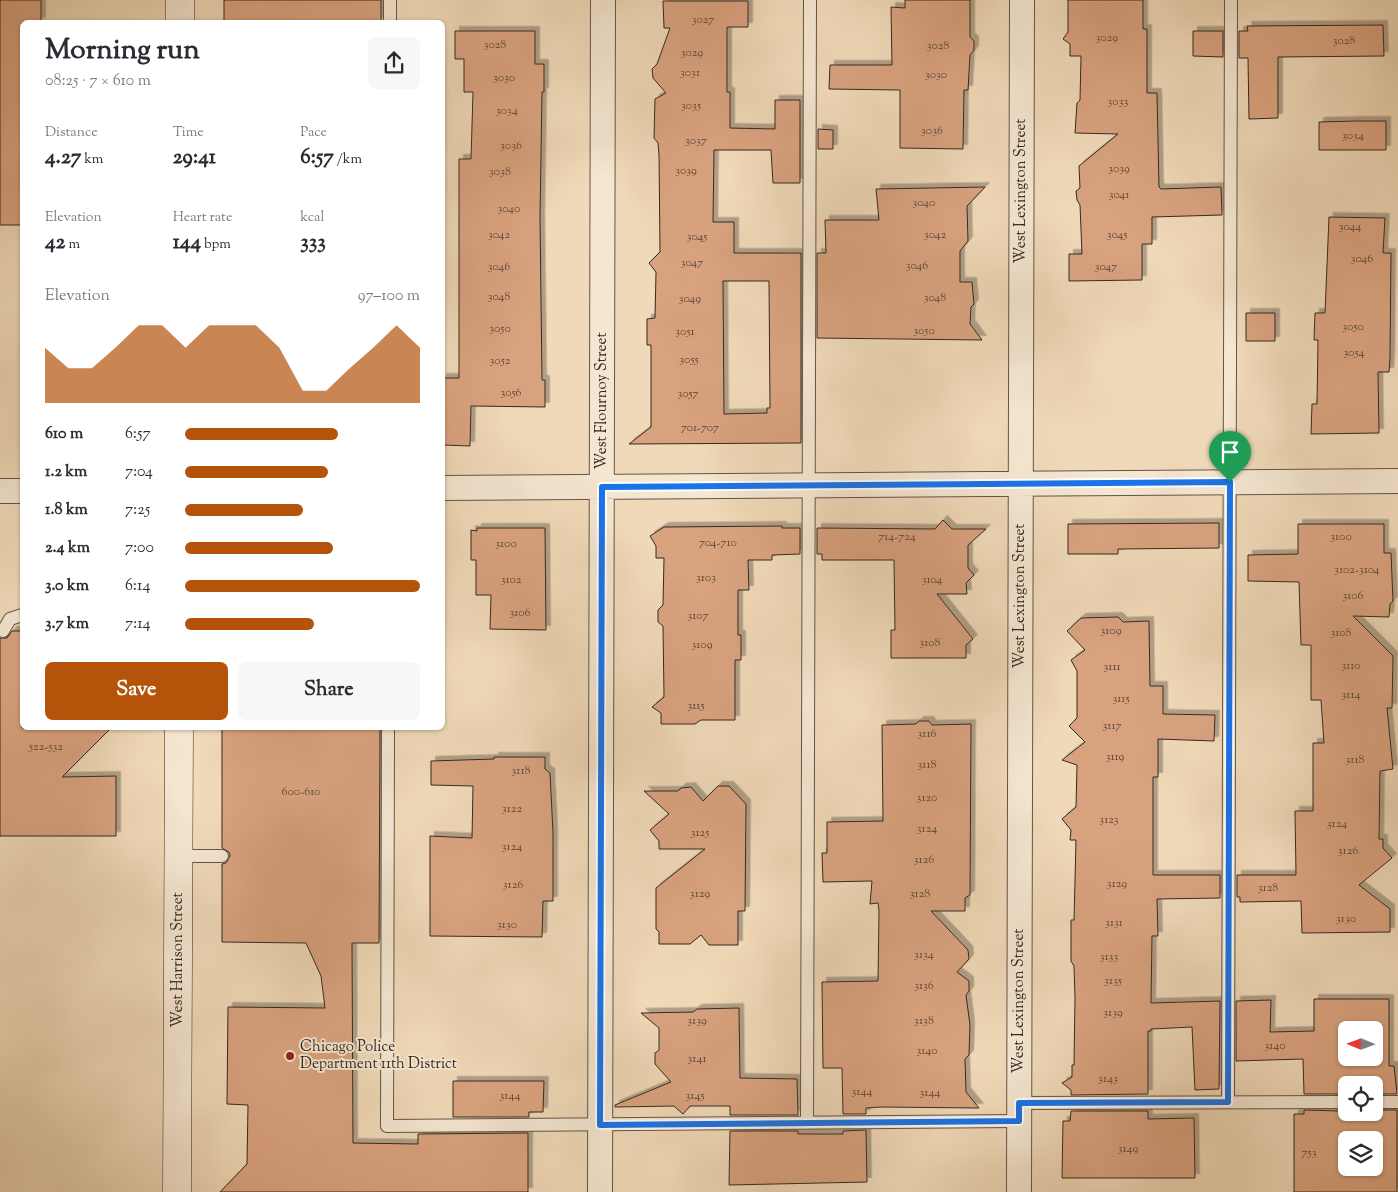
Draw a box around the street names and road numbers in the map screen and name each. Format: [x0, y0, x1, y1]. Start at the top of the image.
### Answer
street label: West Lexington Street [1011, 119, 1032, 263]
street label: West Flournoy Street [592, 332, 613, 470]
street label: West Lexington Street [1010, 524, 1031, 668]
street label: West Harrison Street [168, 892, 189, 1028]
street label: West Lexington Street [1009, 929, 1030, 1073]

